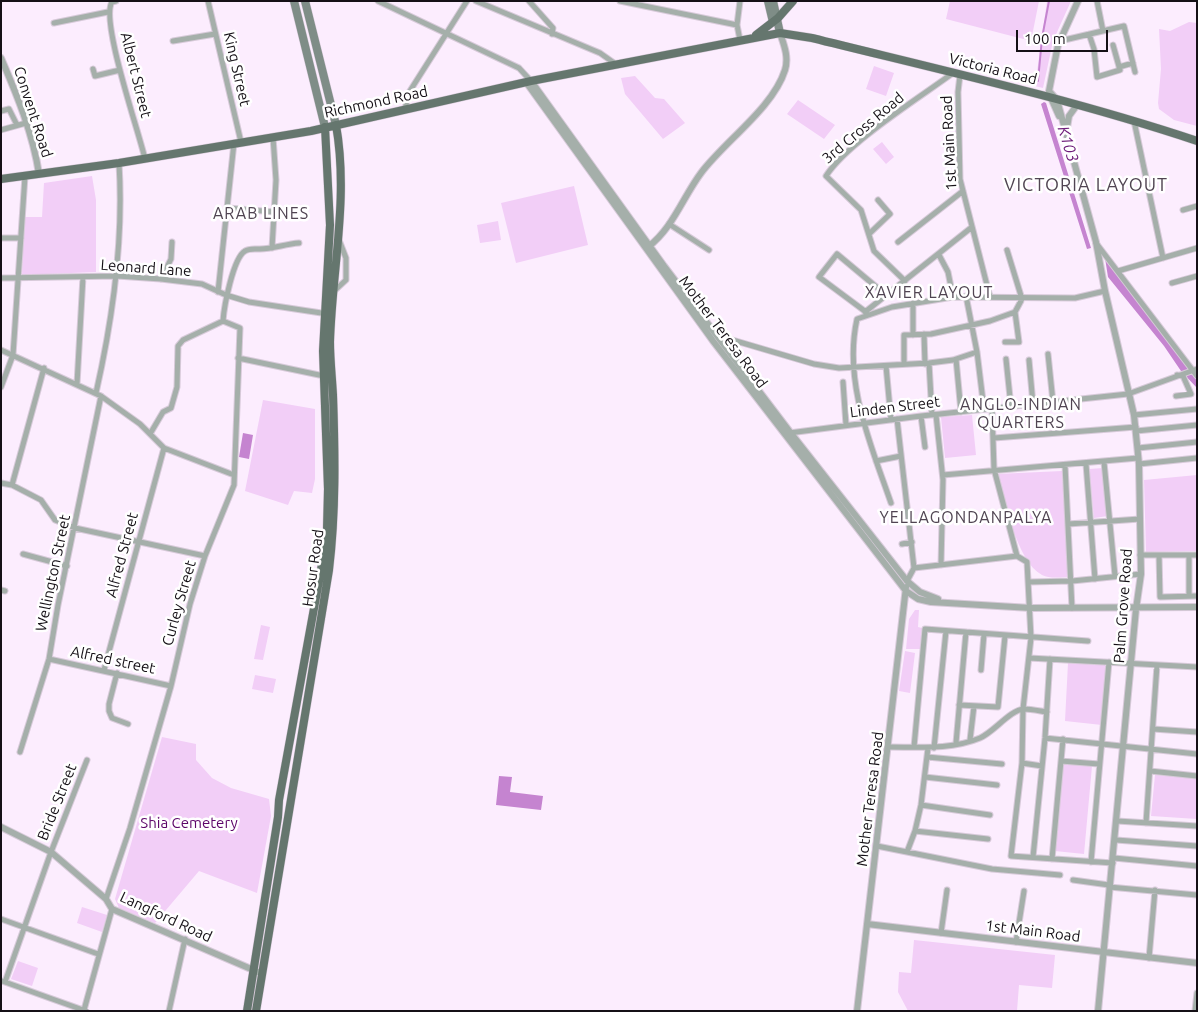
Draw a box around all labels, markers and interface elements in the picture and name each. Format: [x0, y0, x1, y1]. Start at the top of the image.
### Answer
scale bar [1018, 20, 1110, 52]
street label: Albert Street [117, 30, 155, 120]
street label: King Street [220, 30, 254, 108]
text: 100 m [1024, 30, 1066, 47]
street label: Victoria Road [947, 49, 1039, 89]
street label: Convent Road [10, 64, 56, 160]
street label: Richmond Road [322, 82, 430, 122]
street label: 3rd Cross Road [819, 89, 907, 167]
street label: 1st Main Road [938, 95, 960, 191]
water label: K103 [1053, 124, 1083, 164]
district label: VICTORIA LAYOUT [1002, 174, 1170, 196]
district label: ARAB LINES [212, 204, 310, 224]
street label: Leonard Lane [100, 256, 192, 280]
street label: Mother Teresa Road [675, 272, 771, 392]
district label: XAVIER LAYOUT [863, 283, 995, 303]
street label: Linden Street [849, 393, 941, 421]
district label: ANGLO-INDIAN QUARTERS [959, 395, 1083, 433]
district label: YELLAGONDANPALYA [878, 508, 1054, 528]
street label: Alfred Street [102, 510, 142, 600]
street label: Wellington Street [32, 513, 74, 633]
street label: Hosur Road [299, 528, 327, 608]
street label: Palm Grove Road [1110, 548, 1136, 664]
street label: Curley Street [158, 558, 200, 648]
street label: Alfred street [69, 642, 157, 678]
street label: Mother Teresa Road [853, 731, 887, 867]
street label: Bride Street [33, 761, 81, 843]
park label: Shia Cemetery [140, 814, 238, 832]
street label: Langford Road [117, 888, 215, 946]
street label: 1st Main Road [985, 916, 1081, 946]

